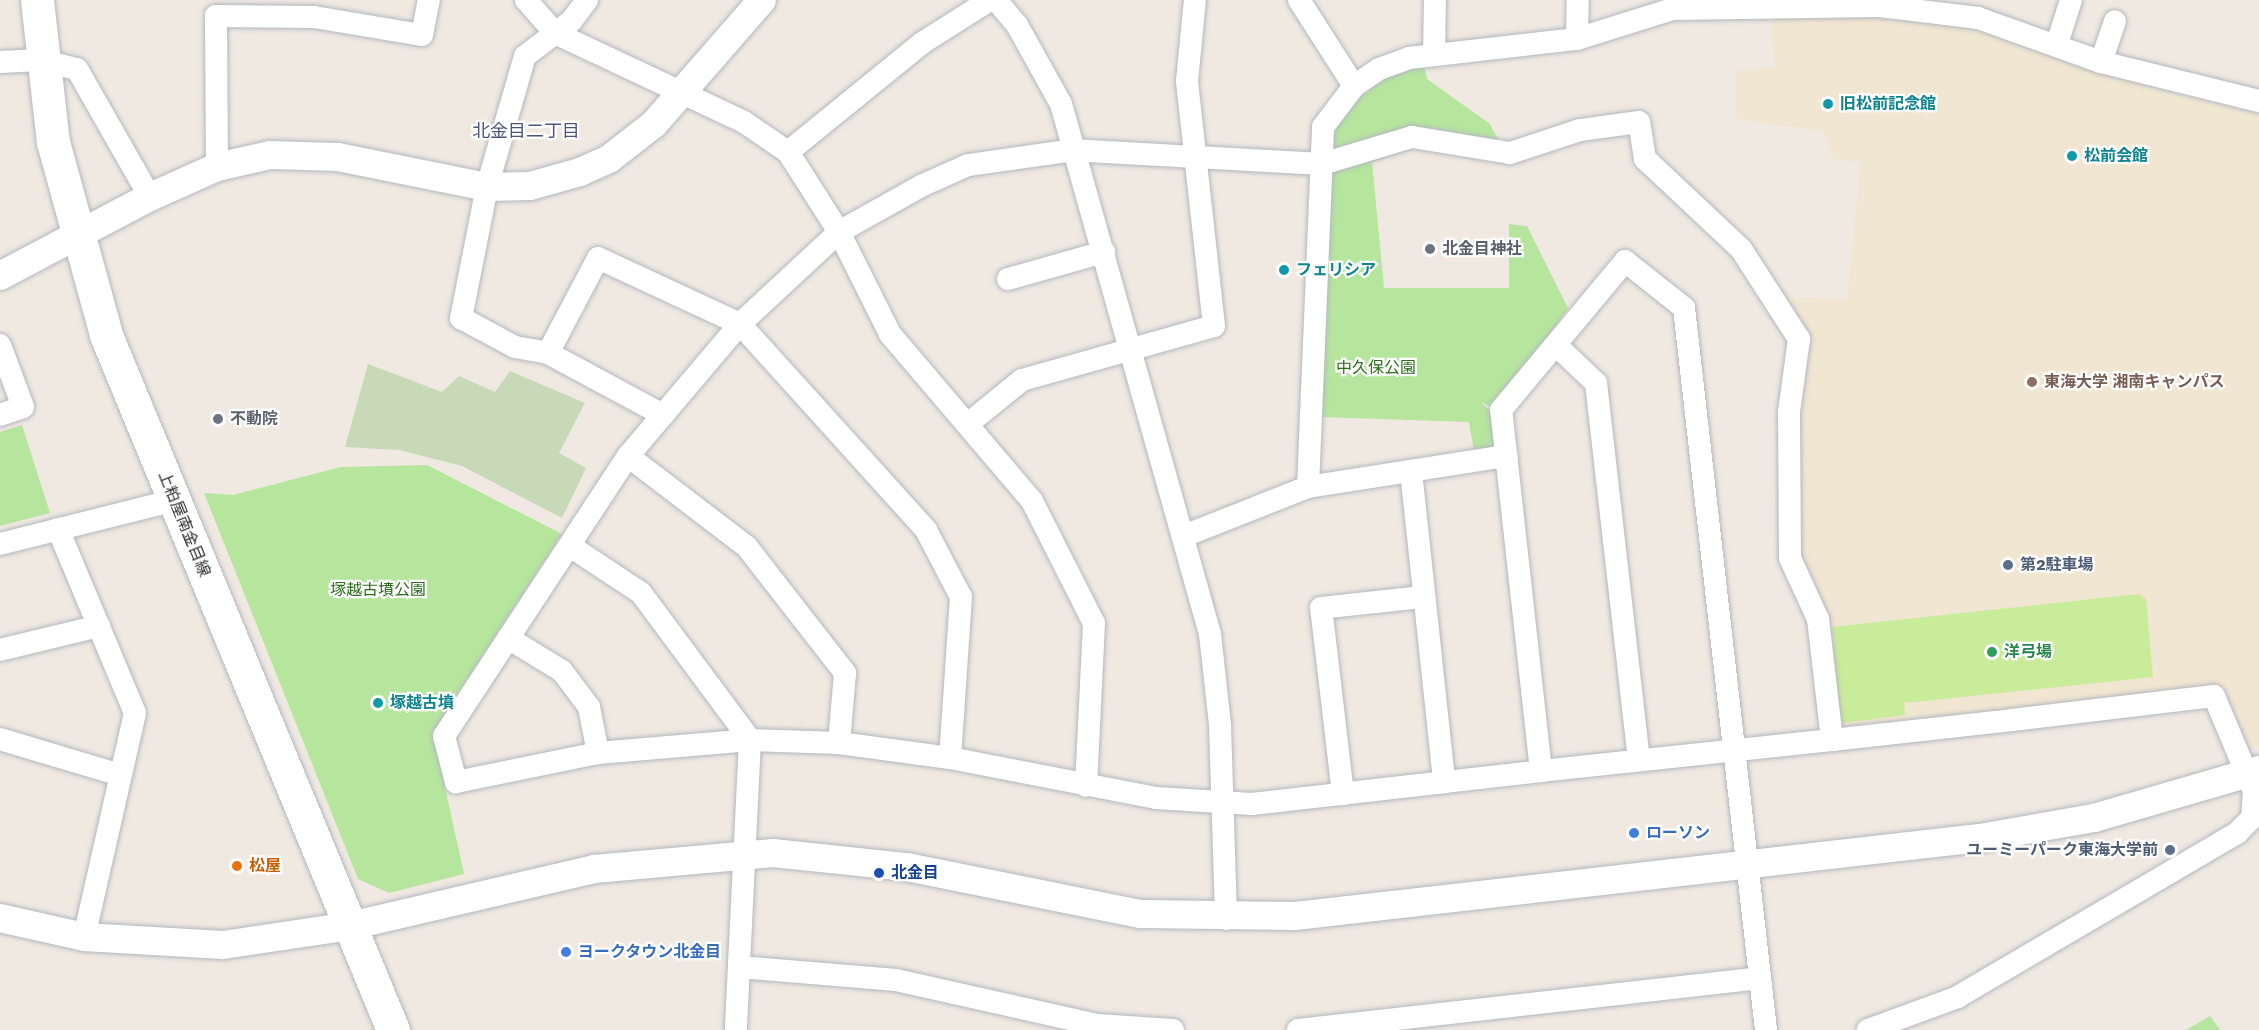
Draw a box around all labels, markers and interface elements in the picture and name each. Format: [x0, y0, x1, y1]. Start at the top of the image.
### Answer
place label: 旧松前記念館 [1840, 94, 1936, 114]
marker: 旧松前記念館 [1821, 97, 1835, 111]
district label: 北金目二丁目 [472, 120, 580, 142]
place label: 松前会館 [2084, 146, 2148, 166]
marker: 松前会館 [2065, 149, 2079, 163]
place label: 北金目神社 [1442, 239, 1522, 259]
marker: 北金目神社 [1423, 242, 1437, 256]
place label: フェリシア [1296, 260, 1376, 280]
marker: フェリシア [1277, 263, 1291, 277]
park label: 中久保公園 [1336, 358, 1416, 378]
place label: 東海大学 湘南キャンパス [2044, 372, 2225, 392]
marker: 東海大学 湘南キャンパス [2025, 375, 2039, 389]
place label: 不動院 [230, 409, 278, 429]
marker: 不動院 [211, 412, 225, 426]
street label: 上粕屋南金目線 [154, 468, 214, 580]
place label: 第2駐車場 [2020, 555, 2094, 575]
marker: 第2駐車場 [2001, 558, 2015, 572]
park label: 塚越古墳公園 [330, 580, 426, 600]
place label: 洋弓場 [2004, 642, 2052, 662]
marker: 洋弓場 [1985, 645, 1999, 659]
place label: 塚越古墳 [390, 693, 454, 713]
marker: 塚越古墳 [371, 696, 385, 710]
place label: ローソン [1646, 823, 1710, 843]
marker: ローソン [1627, 826, 1641, 840]
place label: ユーミーパーク東海大学前 [1966, 840, 2158, 860]
marker: ユーミーパーク東海大学前 [2163, 843, 2177, 857]
place label: 松屋 [249, 856, 281, 876]
marker: 松屋 [230, 859, 244, 873]
place label: 北金目 [891, 863, 939, 883]
marker: 北金目 [872, 866, 886, 880]
place label: ヨークタウン北金目 [578, 942, 722, 962]
marker: ヨークタウン北金目 [559, 945, 573, 959]

